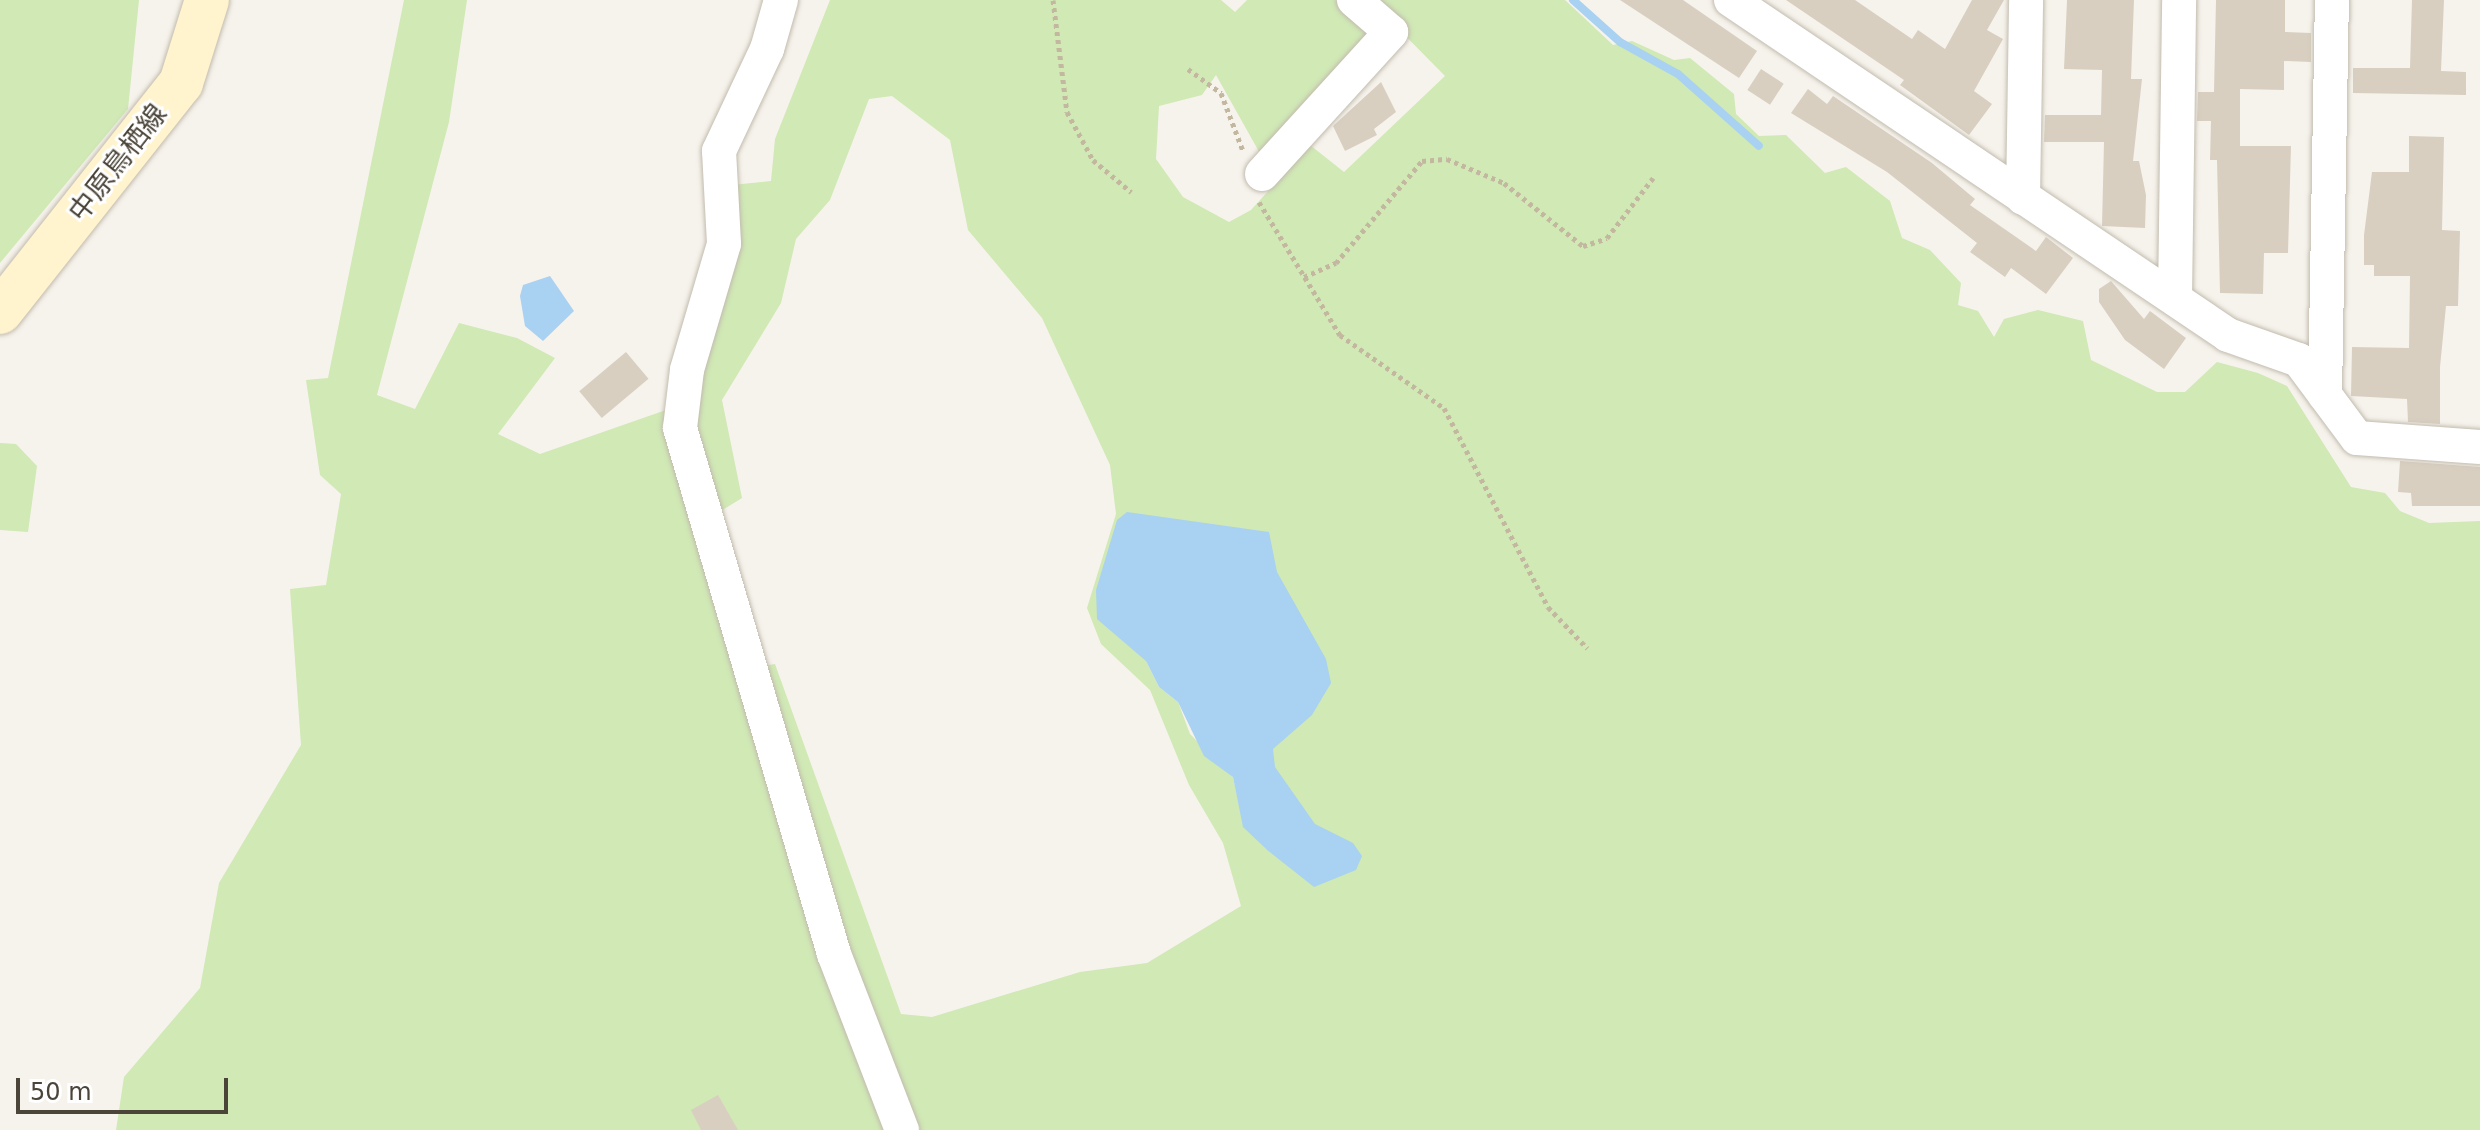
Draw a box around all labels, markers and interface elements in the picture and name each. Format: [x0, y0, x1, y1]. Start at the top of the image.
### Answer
street label: 中原鳥栖線 [62, 97, 174, 229]
scale bar [20, 1062, 232, 1112]
text: 50 m [30, 1078, 92, 1106]

